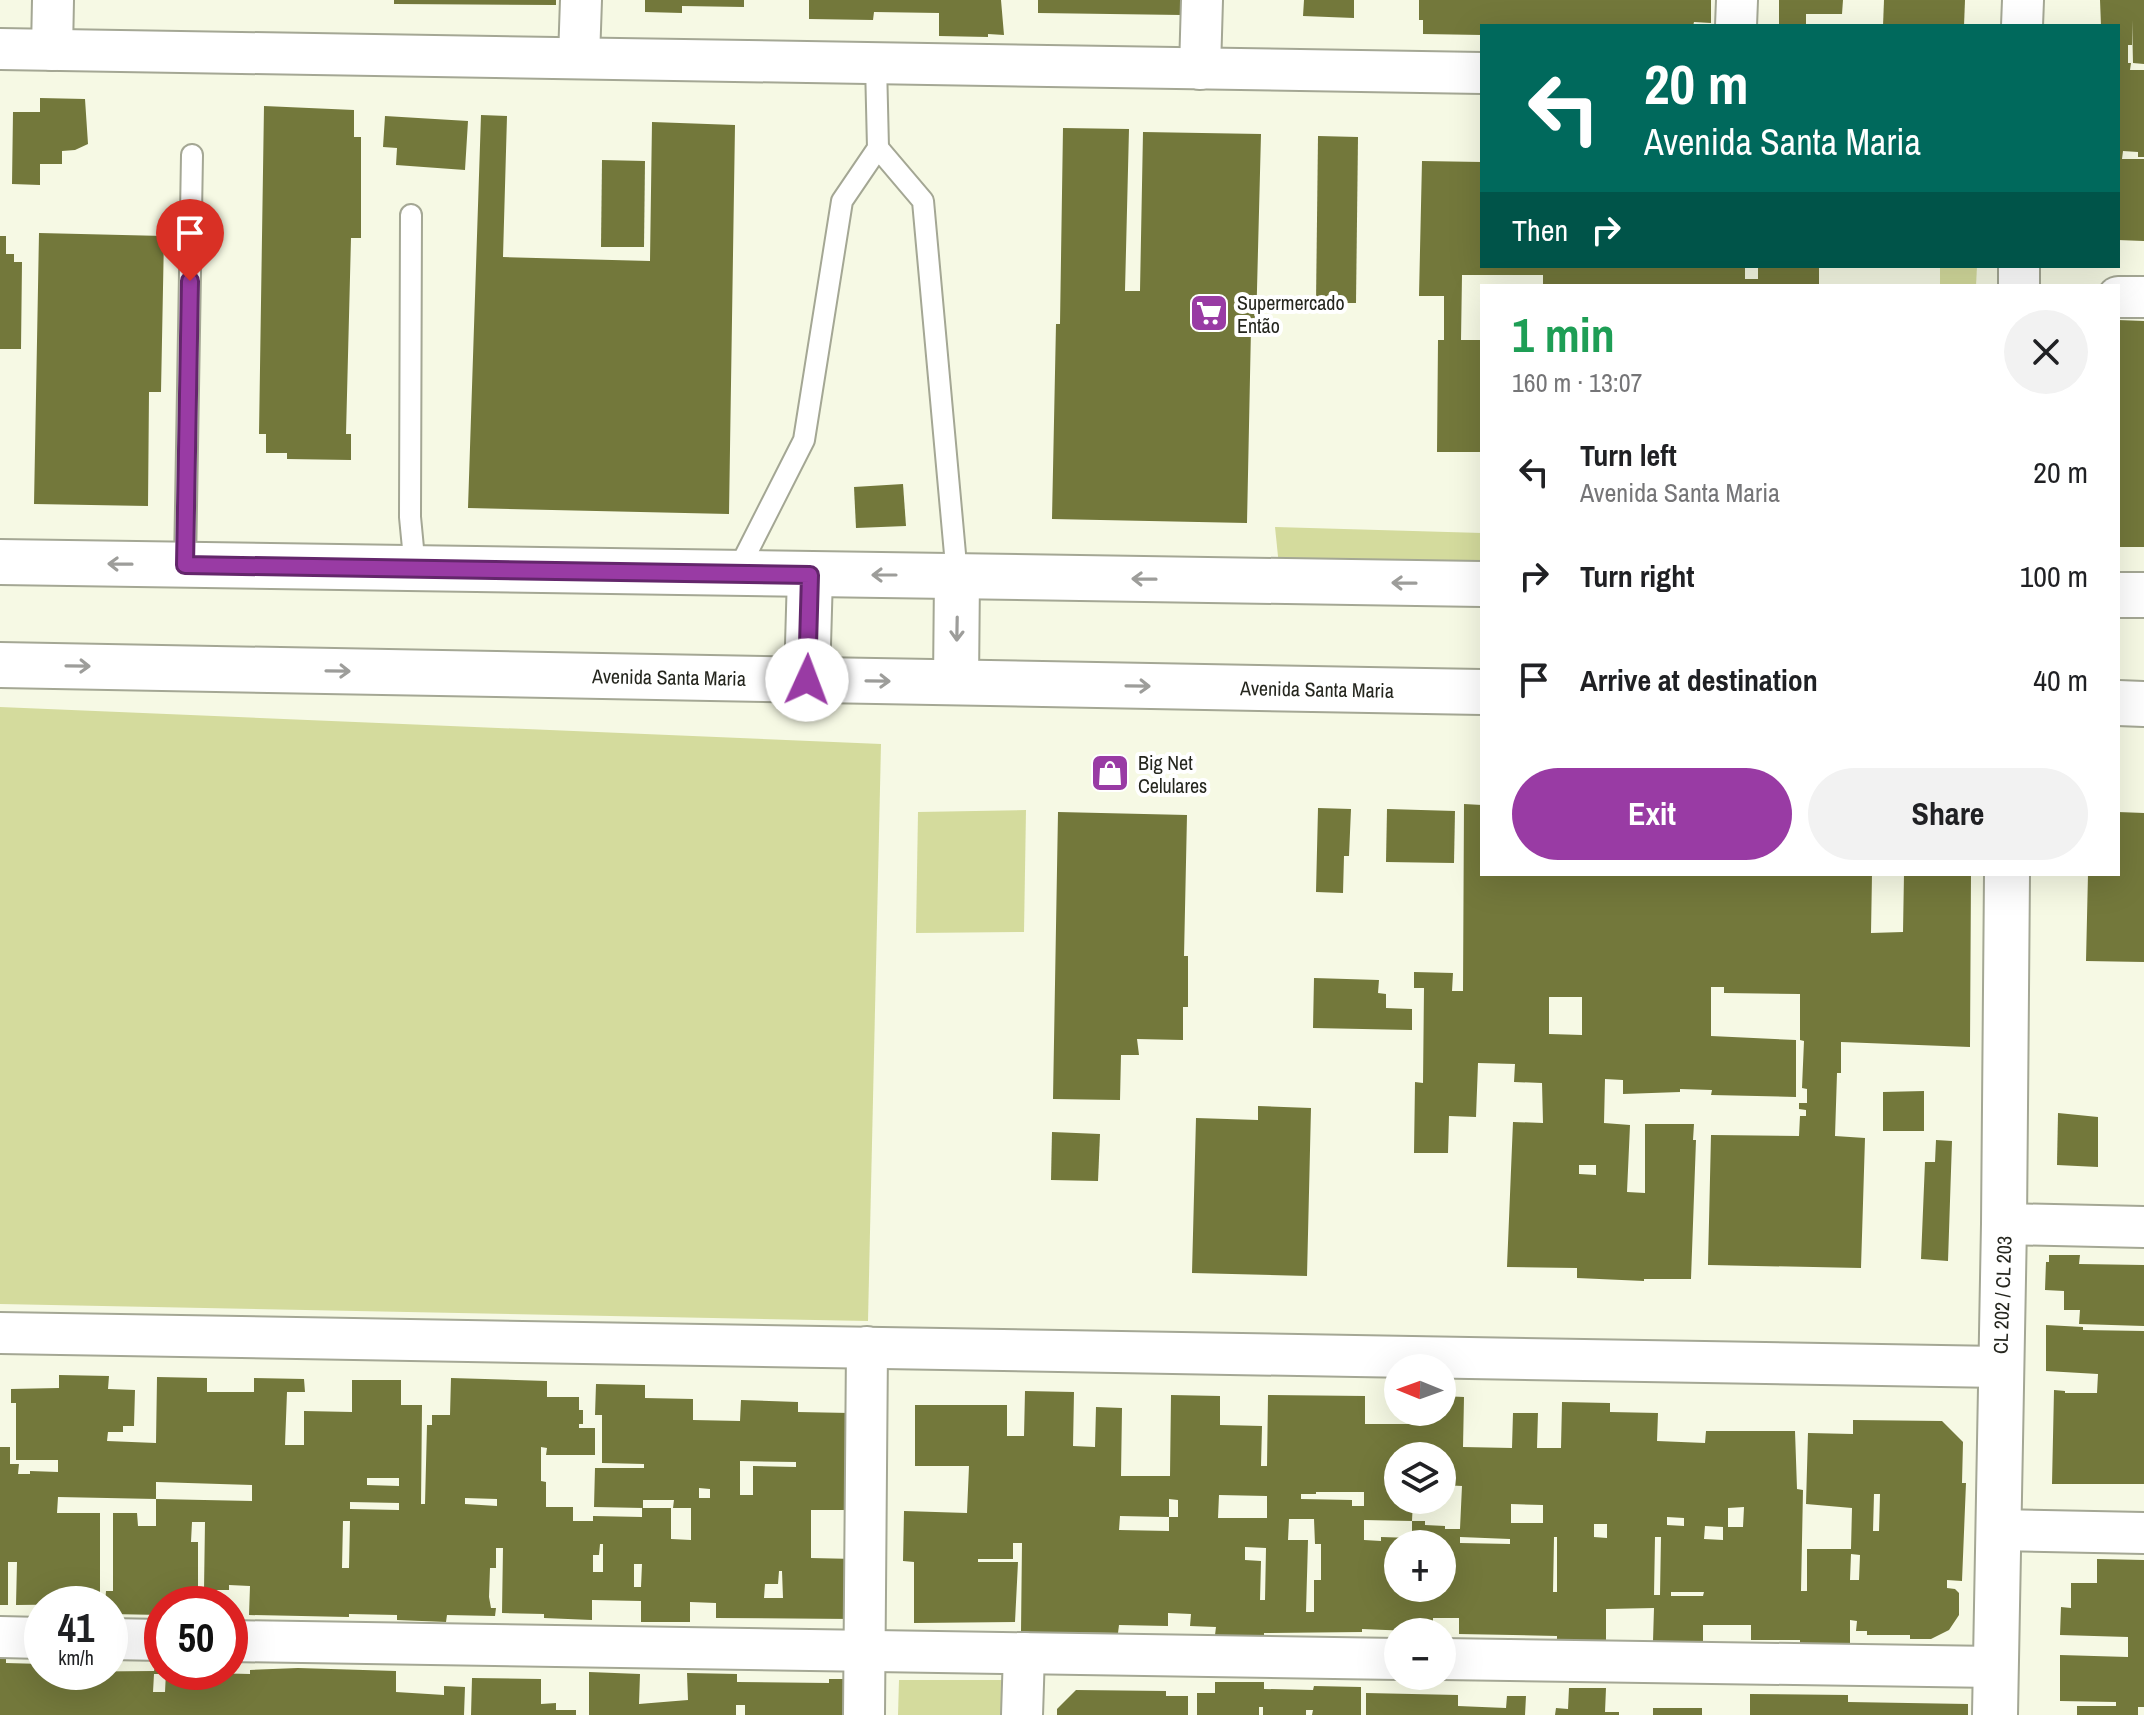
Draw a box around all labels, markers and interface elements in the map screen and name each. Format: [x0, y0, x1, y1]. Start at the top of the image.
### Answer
text: 20 m [1644, 46, 1749, 121]
icon: left [1512, 56, 1616, 160]
text: Avenida Santa Maria [1644, 118, 1921, 166]
pin [156, 199, 224, 281]
icon: right [1584, 208, 1628, 252]
text: Then [1512, 210, 1568, 250]
icon: arrive [168, 211, 212, 255]
place label: Supermercado Então [1237, 289, 1345, 339]
supermarket icon: Supermercado Então [1188, 292, 1230, 334]
text: 1 min [1512, 302, 1615, 367]
button: close [2004, 310, 2088, 394]
text: 160 m · 13:07 [1512, 365, 1642, 400]
text: Turn left [1580, 435, 1677, 475]
icon: left [1512, 450, 1556, 494]
text: 20 m [2033, 452, 2088, 492]
text: Avenida Santa Maria [1580, 475, 1780, 510]
icon: right [1512, 554, 1556, 598]
one-way arrow [107, 556, 134, 572]
text: Turn right [1580, 556, 1694, 596]
text: 100 m [2020, 556, 2088, 596]
one-way arrow [871, 568, 898, 583]
one-way arrow [1131, 571, 1158, 587]
one-way arrow [1391, 575, 1418, 591]
one-way arrow [949, 615, 964, 642]
position arrow [765, 638, 849, 722]
icon: arrive [1512, 658, 1556, 702]
one-way arrow [64, 659, 91, 674]
text: Arrive at destination [1580, 660, 1818, 700]
text: 40 m [2033, 660, 2088, 700]
street label: Avenida Santa Maria [591, 662, 746, 692]
one-way arrow [324, 663, 351, 679]
one-way arrow [864, 673, 891, 689]
street label: Avenida Santa Maria [1239, 674, 1394, 704]
one-way arrow [1124, 678, 1151, 693]
place label: Big Net Celulares [1138, 749, 1207, 799]
shop icon: Big Net Celulares [1089, 752, 1131, 794]
button: Exit [1512, 768, 1792, 860]
button: Share [1808, 768, 2088, 860]
street label: CL 202 / CL 203 [1986, 1235, 2018, 1355]
north arrow [1384, 1354, 1456, 1426]
map controls [1384, 1354, 1456, 1690]
button: layers [1384, 1442, 1456, 1514]
button: + [1384, 1530, 1456, 1602]
speed limit sign: 50 [144, 1586, 248, 1690]
text: 41 [58, 1601, 94, 1654]
button: − [1384, 1618, 1456, 1690]
text: km/h [58, 1644, 94, 1671]

